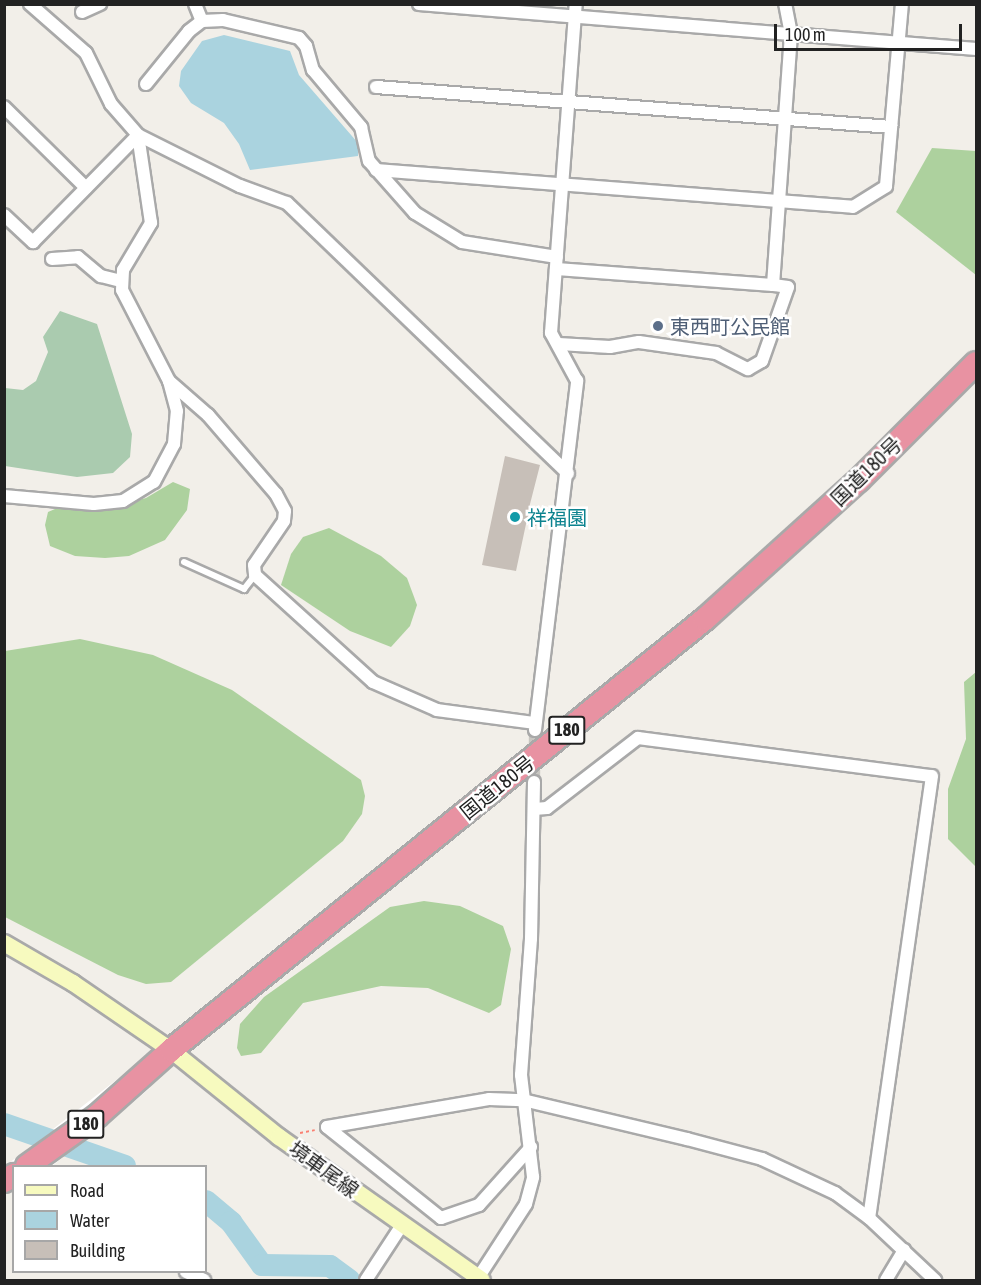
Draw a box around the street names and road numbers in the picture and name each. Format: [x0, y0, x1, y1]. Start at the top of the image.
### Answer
street label: 国道180号 [826, 432, 906, 510]
road number: 180 [548, 715, 586, 745]
street label: 国道180号 [455, 750, 539, 824]
road number: 180 [66, 1109, 106, 1139]
street label: 境車尾線 [285, 1136, 363, 1202]

